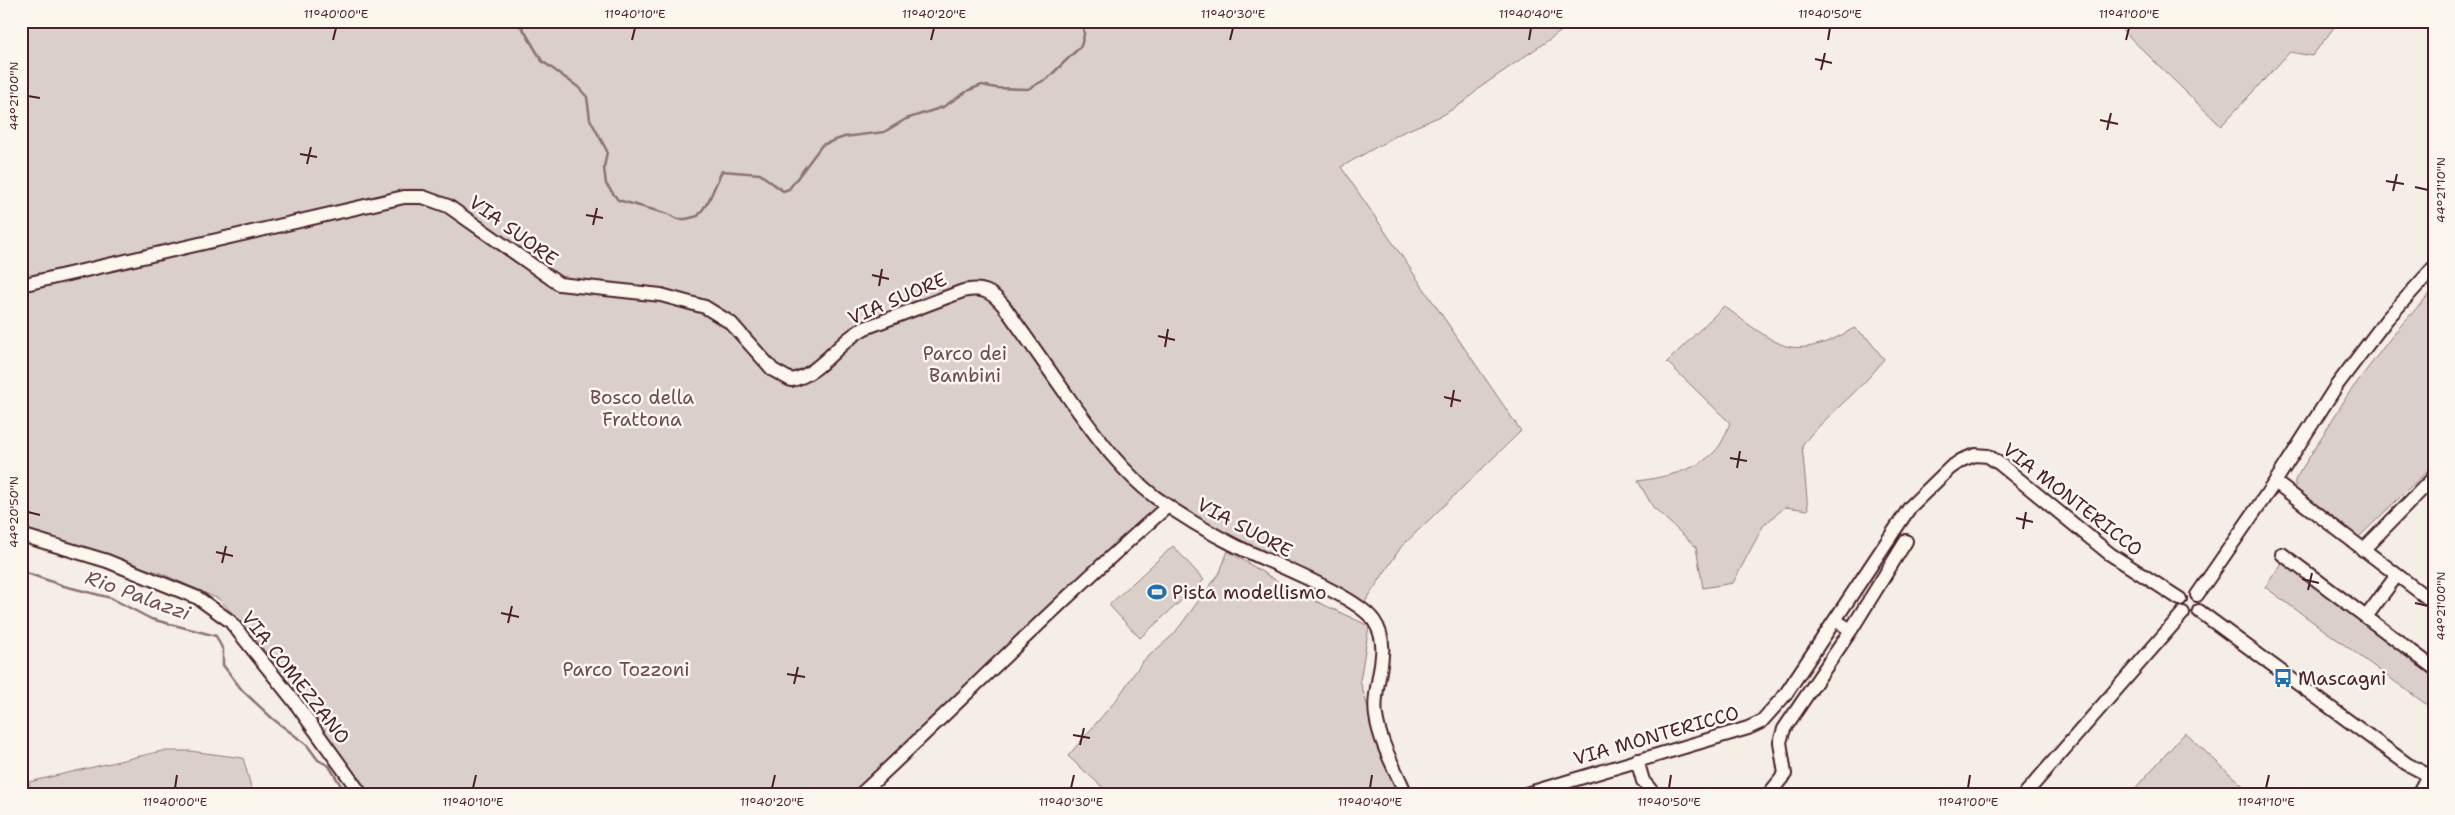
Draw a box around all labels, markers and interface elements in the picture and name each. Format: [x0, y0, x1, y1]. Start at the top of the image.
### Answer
text: 11°40'00"E [304, 6, 368, 22]
text: 11°40'10"E [604, 6, 666, 22]
text: 11°40'20"E [902, 6, 966, 22]
text: 11°40'30"E [1201, 6, 1265, 22]
text: 11°40'40"E [1499, 6, 1563, 22]
text: 11°40'50"E [1798, 6, 1862, 22]
text: 11°41'00"E [2099, 6, 2159, 22]
text: 44°21'00"N [6, 61, 22, 131]
text: 44°21'10"N [2433, 157, 2449, 223]
street label: VIA SUORE [464, 190, 563, 271]
street label: VIA SUORE [844, 266, 950, 330]
park label: Parco dei Bambini [923, 341, 1007, 388]
park label: Bosco della Frattona [590, 385, 694, 432]
street label: VIA MONTERICCO [1998, 437, 2148, 562]
text: 44°20'50"N [6, 476, 22, 548]
street label: VIA SUORE [1193, 492, 1297, 563]
water label: Rio Palazzi [82, 564, 194, 626]
text: 44°21'00"N [2433, 571, 2449, 641]
place label: Pista modellismo [1172, 580, 1326, 605]
sports icon: Pista modellismo [1146, 581, 1168, 603]
street label: VIA COMEZZANO [236, 606, 355, 749]
park label: Parco Tozzoni [562, 657, 690, 682]
place label: Mascagni [2298, 666, 2386, 691]
bus stop icon: Mascagni [2272, 667, 2294, 689]
street label: VIA MONTERICCO [1571, 700, 1742, 771]
text: 11°40'00"E [143, 794, 207, 810]
text: 11°40'10"E [442, 794, 504, 810]
text: 11°40'20"E [740, 794, 804, 810]
text: 11°40'30"E [1039, 794, 1103, 810]
text: 11°40'40"E [1338, 794, 1402, 810]
text: 11°40'50"E [1637, 794, 1701, 810]
text: 11°41'00"E [1938, 794, 1998, 810]
text: 11°41'10"E [2237, 794, 2295, 810]

